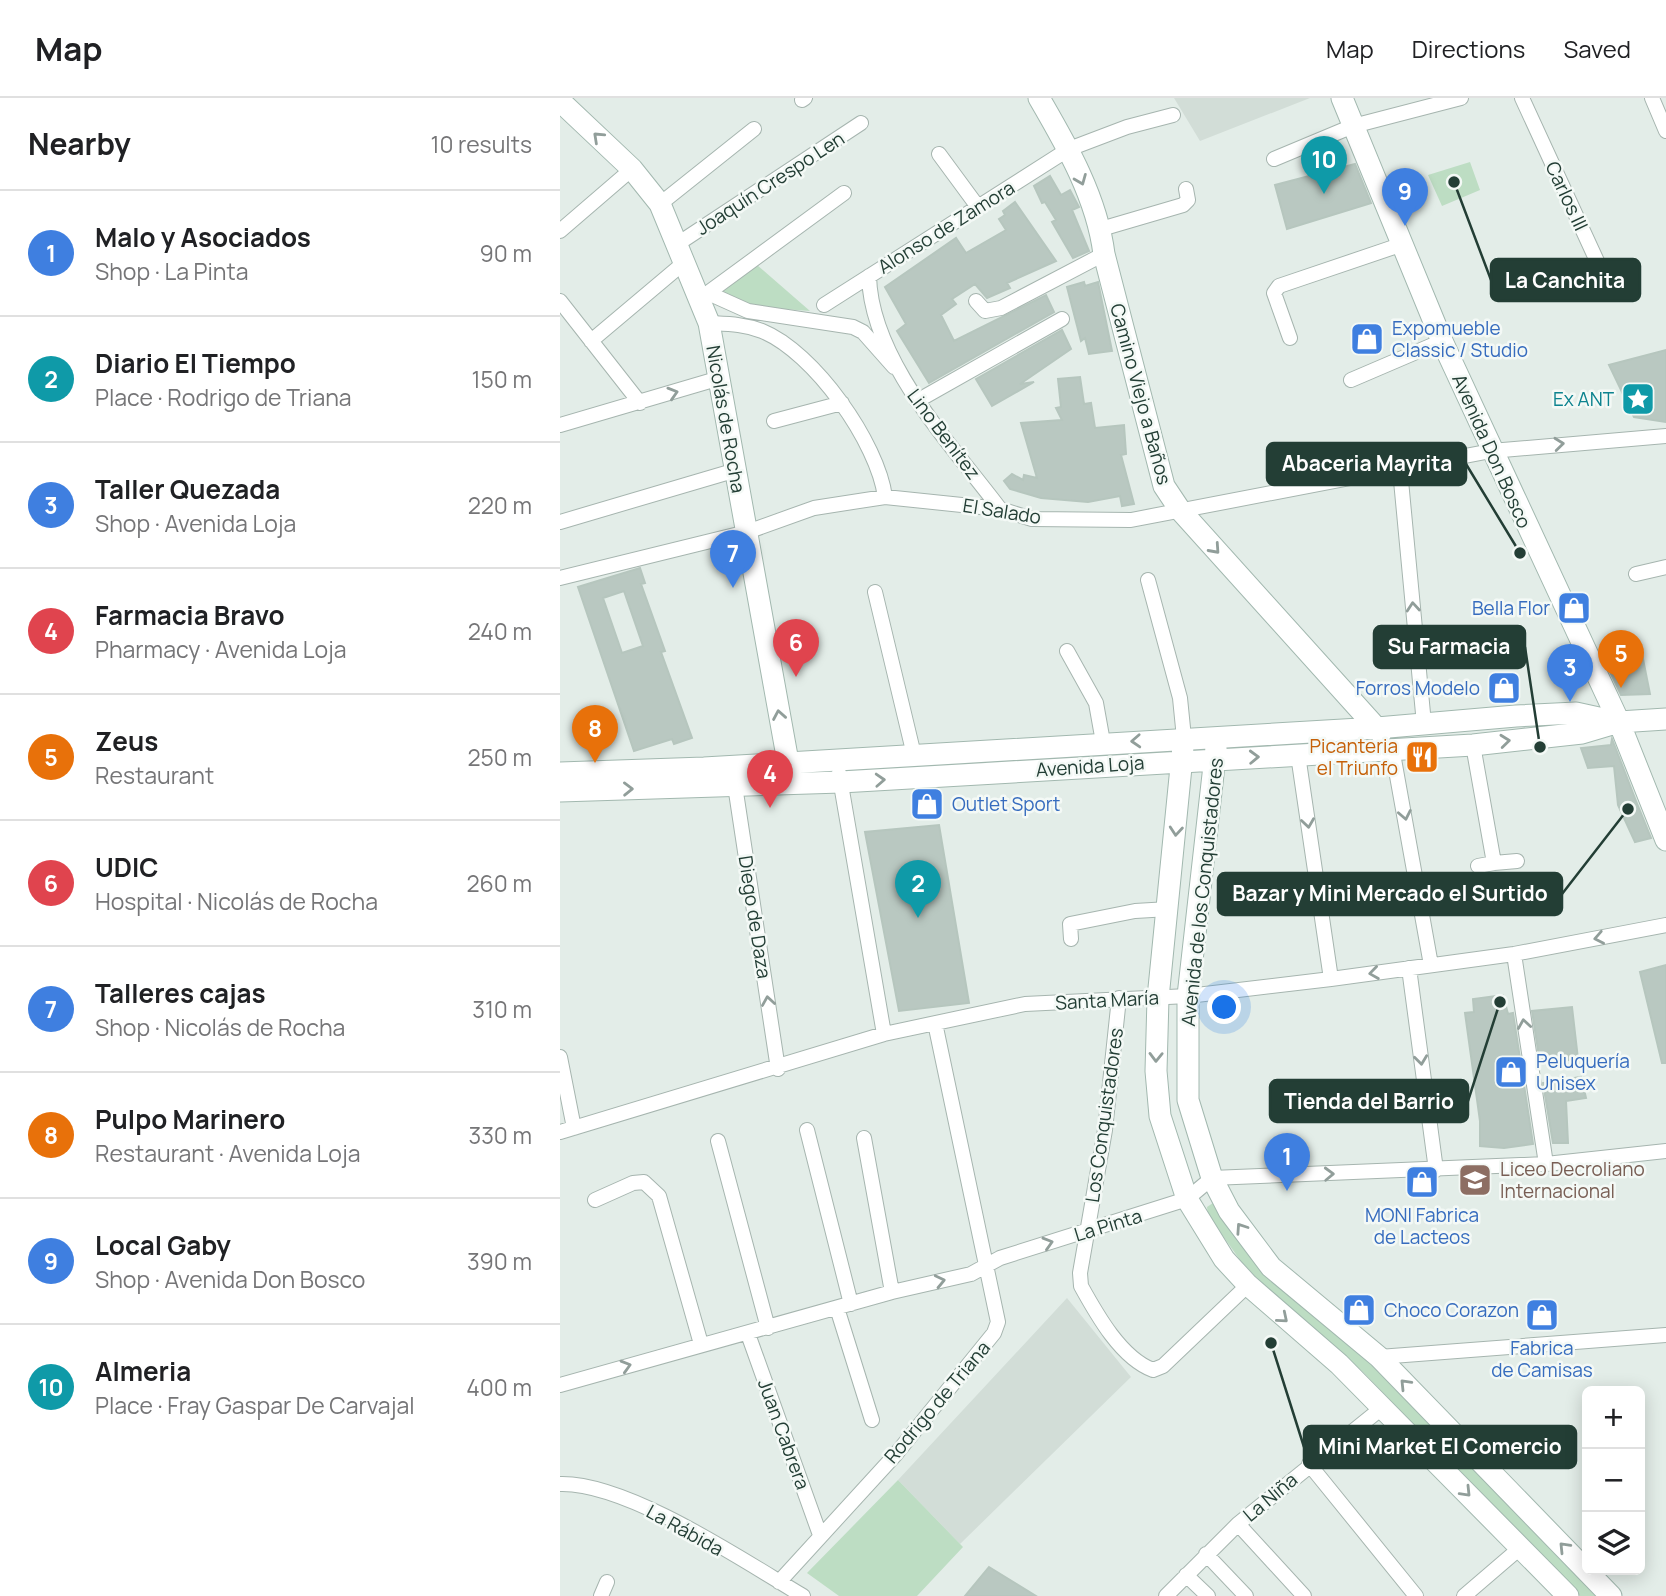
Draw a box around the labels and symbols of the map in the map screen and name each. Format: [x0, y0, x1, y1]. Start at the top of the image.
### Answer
street label: Joaquín Crespo Len [691, 125, 849, 241]
one-way arrow [593, 132, 606, 145]
pin: 10 [1301, 136, 1347, 194]
street label: Carlos III [1540, 157, 1594, 235]
pin: 9 [1382, 168, 1428, 226]
street label: Alonso de Zamora [873, 174, 1019, 280]
one-way arrow [1073, 174, 1087, 186]
callout: La Canchita [1491, 259, 1640, 301]
text: La Canchita [1505, 266, 1625, 294]
street label: Camino Viejo a Baños [1104, 301, 1178, 487]
place label: Expomueble Classic / Studio [1392, 315, 1528, 363]
shop icon: Expomueble Classic / Studio [1348, 320, 1386, 358]
street label: Nicolás de Rocha [700, 343, 752, 495]
street label: Avenida Don Bosco [1446, 370, 1538, 532]
place icon: Ex ANT [1619, 380, 1657, 418]
street label: Lino Benítez [901, 383, 987, 485]
one-way arrow [667, 386, 679, 401]
place label: Ex ANT [1553, 386, 1615, 412]
one-way arrow [1553, 437, 1565, 452]
callout: Abaceria Mayrita [1267, 443, 1466, 485]
text: Abaceria Mayrita [1282, 449, 1452, 477]
street label: El Salado [961, 492, 1043, 530]
pin: 7 [710, 530, 756, 588]
one-way arrow [1207, 541, 1220, 554]
shop icon: Bella Flor [1555, 589, 1593, 627]
place label: Bella Flor [1472, 595, 1550, 621]
one-way arrow [1406, 602, 1421, 613]
pin: 6 [773, 619, 819, 677]
callout: Su Farmacia [1374, 626, 1525, 668]
pin: 5 [1598, 630, 1644, 688]
text: Su Farmacia [1388, 632, 1510, 660]
pin: 3 [1547, 644, 1593, 702]
shop icon: Forros Modelo [1485, 669, 1523, 707]
place label: Forros Modelo [1356, 675, 1480, 701]
pin: 8 [572, 705, 618, 763]
one-way arrow [772, 709, 787, 721]
one-way arrow [1130, 733, 1141, 748]
place label: Picanteria el Triunfo [1310, 733, 1398, 781]
one-way arrow [1500, 734, 1511, 749]
restaurant icon: Picanteria el Triunfo [1403, 738, 1441, 776]
street label: Avenida Loja [1035, 749, 1145, 783]
pin: 4 [747, 750, 793, 808]
one-way arrow [1249, 750, 1260, 765]
street label: Avenida de los Conquistadores [1175, 757, 1229, 1027]
one-way arrow [875, 772, 886, 787]
one-way arrow [623, 782, 634, 797]
shop icon: Outlet Sport [908, 785, 946, 823]
place label: Outlet Sport [952, 791, 1060, 817]
one-way arrow [1396, 809, 1411, 821]
one-way arrow [1301, 817, 1316, 829]
one-way arrow [1169, 826, 1184, 837]
street label: Diego de Daza [732, 854, 778, 980]
pin: 2 [895, 860, 941, 918]
callout: Bazar y Mini Mercado el Surtido [1218, 873, 1562, 915]
text: Bazar y Mini Mercado el Surtido [1232, 879, 1548, 907]
one-way arrow [1593, 929, 1605, 944]
one-way arrow [1368, 966, 1380, 981]
street label: Santa María [1054, 984, 1160, 1016]
your location [1207, 990, 1241, 1024]
one-way arrow [760, 995, 775, 1007]
one-way arrow [1517, 1018, 1532, 1030]
street label: Los Conquistadores [1079, 1026, 1129, 1204]
place label: Peluquería Unisex [1536, 1048, 1630, 1096]
one-way arrow [1149, 1052, 1164, 1063]
shop icon: Peluquería Unisex [1492, 1053, 1530, 1091]
one-way arrow [1413, 1055, 1428, 1066]
callout: Tienda del Barrio [1270, 1080, 1468, 1122]
text: Tienda del Barrio [1284, 1087, 1454, 1115]
pin: 1 [1264, 1133, 1310, 1191]
place label: Liceo Decroliano Internacional [1500, 1156, 1645, 1204]
school or university icon: Liceo Decroliano Internacional [1456, 1161, 1494, 1199]
shop icon: MONI Fabrica de Lacteos [1403, 1163, 1441, 1201]
one-way arrow [1324, 1166, 1335, 1181]
street label: La Pinta [1071, 1202, 1145, 1248]
place label: MONI Fabrica de Lacteos [1365, 1202, 1479, 1250]
one-way arrow [1237, 1223, 1249, 1236]
one-way arrow [1042, 1237, 1054, 1252]
one-way arrow [934, 1275, 946, 1289]
shop icon: Choco Corazon [1340, 1291, 1378, 1329]
shop icon: Fabrica de Camisas [1523, 1296, 1561, 1334]
place label: Choco Corazon [1384, 1297, 1519, 1323]
one-way arrow [1276, 1310, 1288, 1323]
street label: Rodrigo de Triana [878, 1335, 996, 1469]
place label: Fabrica de Camisas [1491, 1335, 1593, 1383]
one-way arrow [619, 1359, 631, 1374]
street label: Juan Cabrera [752, 1375, 816, 1493]
one-way arrow [1401, 1379, 1414, 1392]
callout: Mini Market El Comercio [1304, 1426, 1576, 1468]
text: Mini Market El Comercio [1318, 1432, 1562, 1460]
street label: La Niña [1237, 1467, 1303, 1527]
one-way arrow [1457, 1484, 1470, 1497]
street label: La Rábida [642, 1498, 728, 1562]
one-way arrow [1559, 1542, 1572, 1555]

